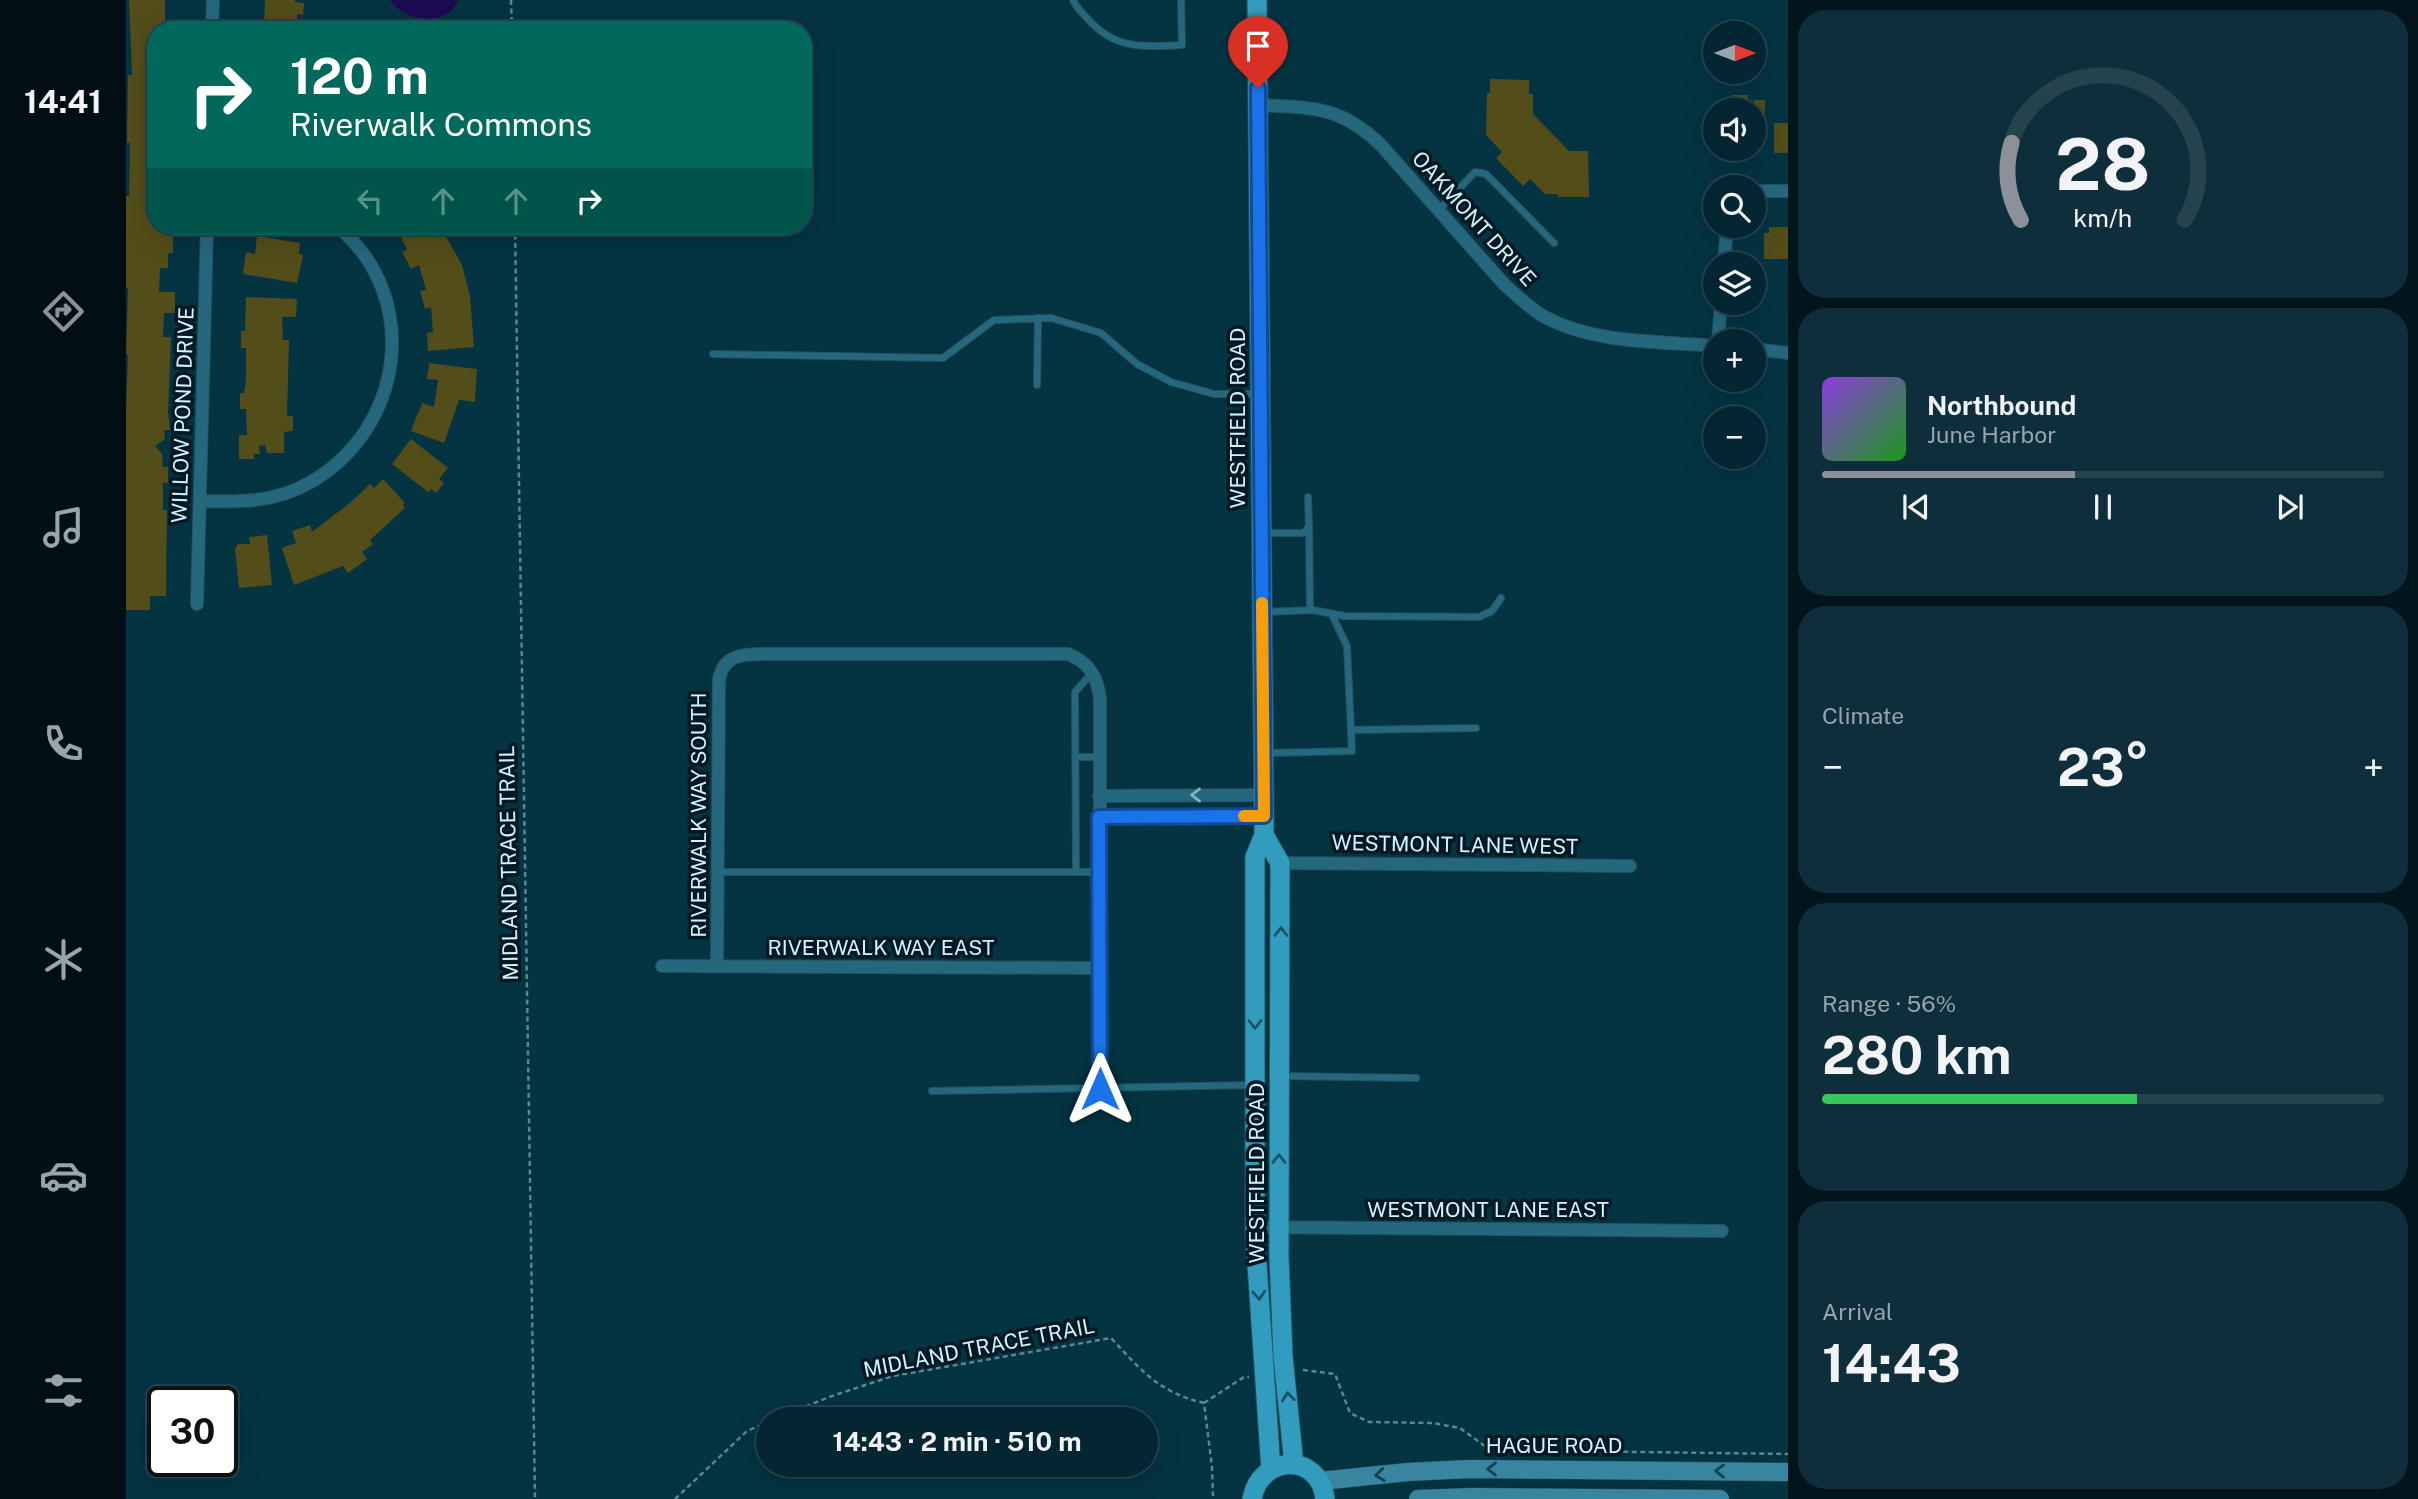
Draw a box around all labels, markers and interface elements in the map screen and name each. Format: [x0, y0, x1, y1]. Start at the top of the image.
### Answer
pin [1228, 16, 1288, 88]
north arrow [1703, 21, 1766, 84]
map controls [1703, 21, 1766, 469]
icon: arrive [1239, 27, 1277, 65]
text: 120 m [290, 47, 429, 105]
icon: right [175, 49, 266, 140]
text: 14:41 [24, 83, 102, 120]
button: sound [1703, 98, 1766, 161]
text: Riverwalk Commons [290, 106, 592, 143]
text: 28 [2055, 121, 2151, 206]
street label: OAKMONT DRIVE [1407, 146, 1542, 291]
button: search [1703, 175, 1766, 238]
icon: left [351, 182, 389, 220]
icon: ahead [424, 182, 462, 220]
icon: ahead [497, 182, 535, 220]
icon: right [570, 182, 608, 220]
text: km/h [2074, 203, 2132, 233]
button: layers [1703, 252, 1766, 315]
icon: directions [39, 287, 88, 336]
street label: WILLOW POND DRIVE [166, 306, 199, 523]
street label: WESTFIELD ROAD [1225, 328, 1250, 508]
button: + [1703, 329, 1766, 392]
text: Northbound [1927, 390, 2076, 421]
button: − [1703, 406, 1766, 469]
text: June Harbor [1927, 421, 2056, 448]
icon: previous [1897, 488, 1935, 526]
icon: pause [2084, 488, 2122, 526]
icon: next [2271, 488, 2309, 526]
icon: music [39, 503, 88, 552]
street label: RIVERWALK WAY SOUTH [686, 692, 711, 938]
text: Climate [1822, 702, 1904, 729]
icon: phone [39, 719, 88, 768]
text: 23° [2057, 737, 2149, 798]
street label: MIDLAND TRACE TRAIL [494, 745, 523, 981]
text: − [1822, 745, 1843, 790]
text: + [2363, 745, 2384, 790]
one-way arrow [1190, 787, 1201, 803]
street label: WESTMONT LANE WEST [1331, 830, 1579, 859]
one-way arrow [1273, 926, 1289, 937]
icon: climate [39, 935, 88, 984]
street label: RIVERWALK WAY EAST [768, 935, 994, 960]
text: Range · 56% [1822, 990, 1956, 1017]
one-way arrow [1247, 1020, 1263, 1030]
text: 280 km [1822, 1025, 2012, 1086]
position arrow [1063, 1052, 1137, 1126]
street label: WESTFIELD ROAD [1244, 1083, 1269, 1263]
icon: car [39, 1151, 88, 1200]
one-way arrow [1271, 1154, 1287, 1164]
street label: WESTMONT LANE EAST [1367, 1197, 1609, 1222]
one-way arrow [1252, 1290, 1267, 1301]
text: Arrival [1822, 1298, 1893, 1325]
street label: MIDLAND TRACE TRAIL [861, 1313, 1097, 1382]
text: 14:43 [1822, 1333, 1961, 1394]
icon: filters [39, 1366, 88, 1415]
speed limit sign: 30 [147, 1386, 238, 1477]
one-way arrow [1280, 1391, 1295, 1402]
text: 14:43 · 2 min · 510 m [833, 1426, 1081, 1457]
street label: HAGUE ROAD [1486, 1433, 1622, 1458]
one-way arrow [1487, 1461, 1497, 1477]
one-way arrow [1714, 1463, 1725, 1478]
one-way arrow [1374, 1468, 1386, 1483]

